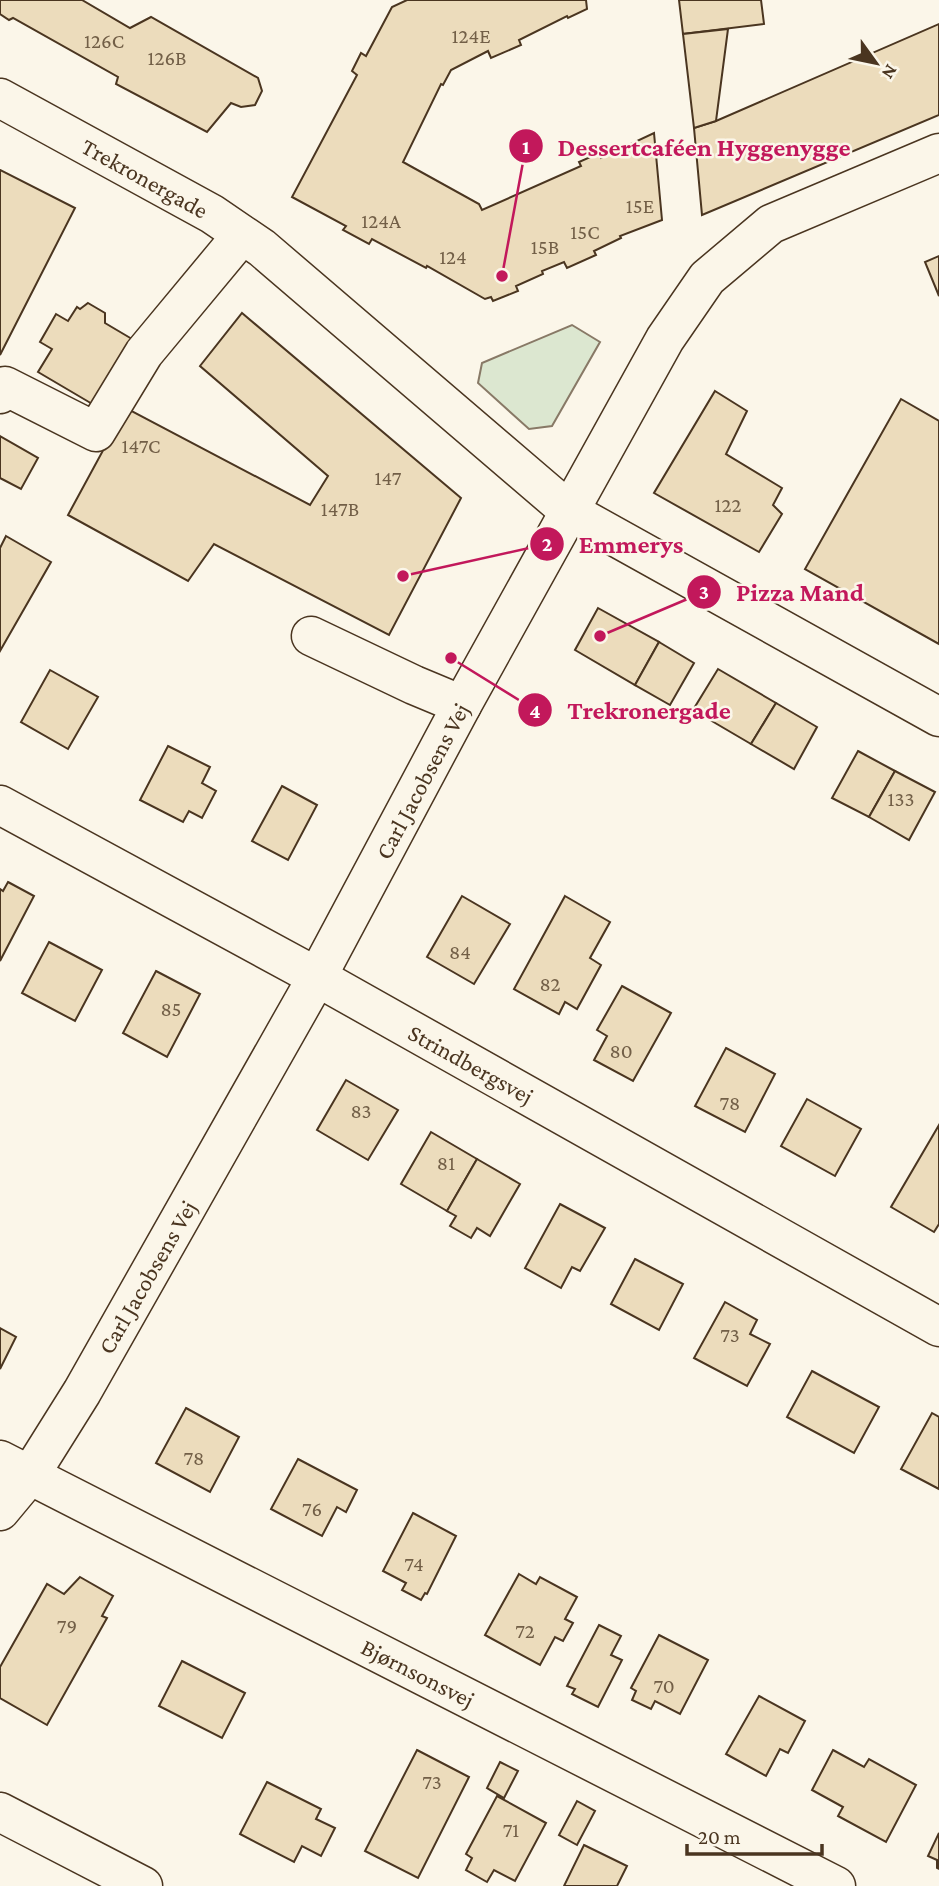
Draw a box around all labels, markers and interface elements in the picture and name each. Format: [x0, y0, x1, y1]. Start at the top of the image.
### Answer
house number: 124E [451, 24, 491, 48]
north arrow [841, 28, 911, 98]
house number: 126C [84, 29, 124, 53]
house number: 126B [147, 46, 187, 70]
text: N [877, 61, 902, 83]
callout: Dessertcaféen Hyggenygge [508, 123, 864, 170]
street label: Trekronergade [77, 132, 213, 224]
text: Dessertcaféen Hyggenygge [557, 133, 851, 162]
text: 1 [522, 135, 530, 159]
house number: 15E [626, 194, 654, 218]
house number: 124A [361, 209, 401, 233]
house number: 15C [570, 220, 600, 244]
house number: 15B [531, 235, 559, 259]
house number: 124 [439, 245, 467, 269]
house number: 147C [122, 434, 160, 458]
house number: 147 [375, 466, 402, 490]
house number: 122 [715, 493, 741, 517]
house number: 147B [321, 497, 359, 521]
callout: Emmerys [530, 520, 697, 567]
text: Emmerys [579, 530, 683, 559]
text: 2 [542, 532, 553, 556]
callout: Pizza Mand [687, 568, 878, 615]
text: Pizza Mand [736, 578, 864, 607]
text: 3 [699, 580, 709, 604]
callout: Trekronergade [518, 687, 745, 734]
text: Trekronergade [567, 696, 731, 725]
street label: Carl Jacobsens Vej [370, 698, 474, 864]
text: 4 [529, 699, 541, 723]
house number: 133 [888, 787, 914, 811]
house number: 84 [449, 940, 471, 964]
house number: 82 [539, 972, 561, 996]
house number: 85 [161, 997, 181, 1021]
street label: Strindbergsvej [404, 1019, 538, 1109]
house number: 80 [609, 1039, 633, 1063]
house number: 78 [720, 1091, 740, 1115]
house number: 83 [351, 1099, 371, 1123]
house number: 81 [437, 1151, 455, 1175]
street label: Carl Jacobsens Vej [92, 1196, 202, 1358]
house number: 73 [720, 1323, 740, 1347]
house number: 78 [184, 1446, 204, 1470]
house number: 76 [302, 1497, 322, 1521]
house number: 74 [404, 1552, 424, 1576]
house number: 79 [57, 1614, 77, 1638]
house number: 72 [515, 1619, 535, 1643]
street label: Bjørnsonsvej [357, 1633, 479, 1713]
house number: 70 [653, 1674, 675, 1698]
house number: 73 [422, 1770, 442, 1794]
scale bar [687, 1812, 822, 1856]
house number: 71 [503, 1818, 519, 1842]
text: 20 m [698, 1825, 741, 1849]

